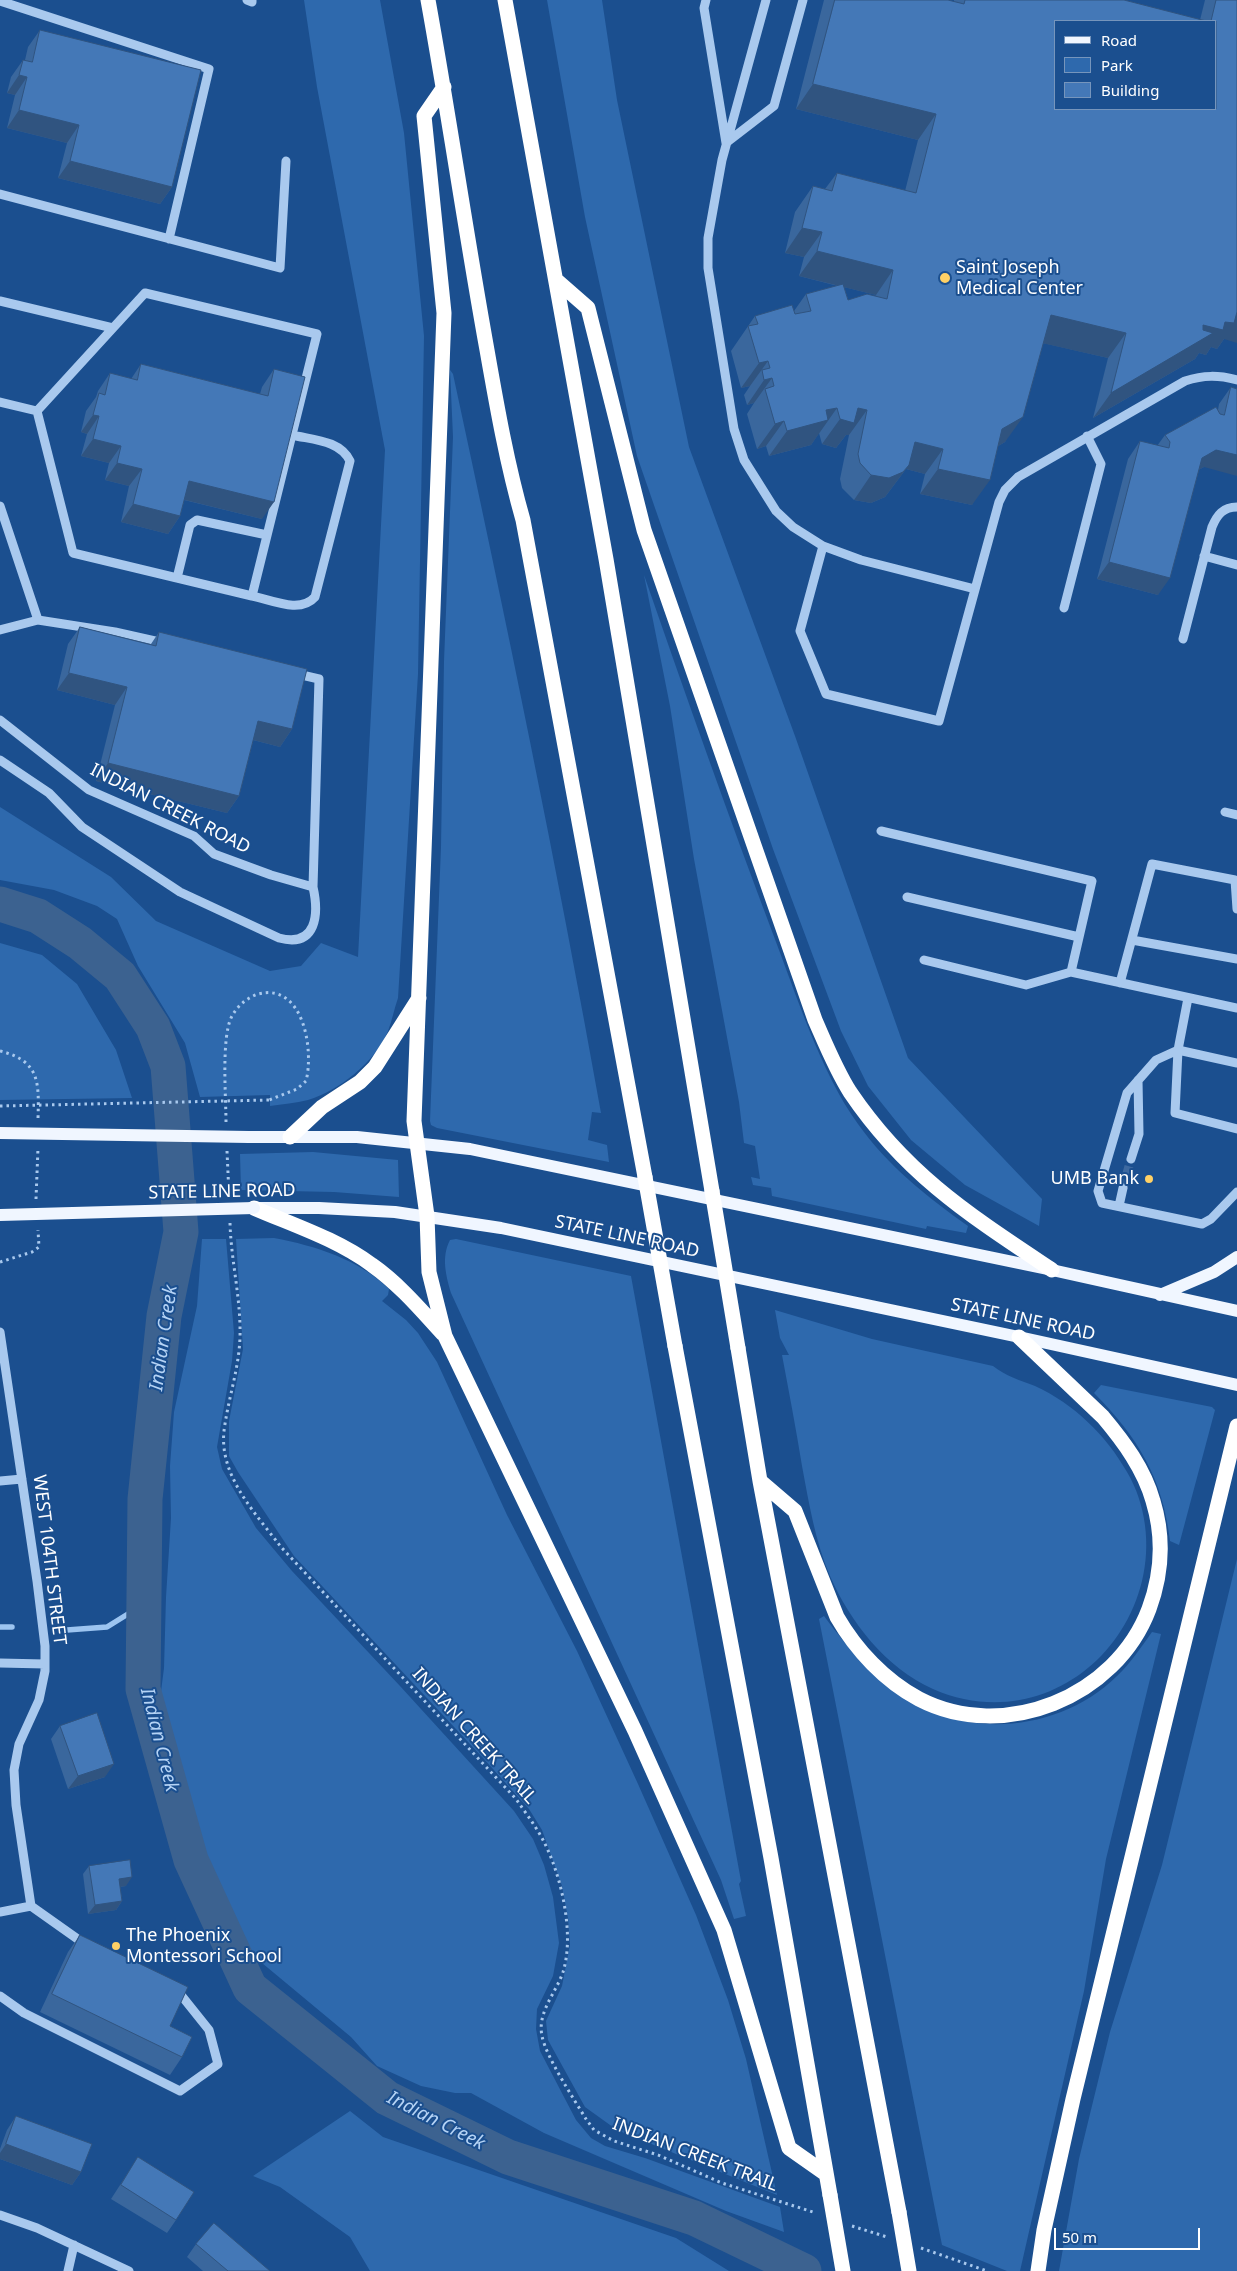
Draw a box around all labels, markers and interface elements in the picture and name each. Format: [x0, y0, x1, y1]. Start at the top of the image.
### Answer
legend [1054, 20, 1217, 110]
text: Road [1101, 30, 1137, 50]
text: Park [1101, 55, 1133, 75]
text: Building [1101, 80, 1159, 100]
place label: Saint Joseph Medical Center [956, 257, 1083, 300]
marker: Saint Joseph Medical Center [938, 271, 952, 285]
street label: INDIAN CREEK ROAD [86, 759, 254, 859]
place label: UMB Bank [1051, 1168, 1139, 1190]
marker: UMB Bank [1143, 1173, 1155, 1185]
street label: STATE LINE ROAD [148, 1180, 296, 1204]
street label: STATE LINE ROAD [553, 1211, 701, 1263]
water label: Indian Creek [145, 1284, 183, 1392]
street label: STATE LINE ROAD [949, 1294, 1097, 1346]
street label: WEST 104TH STREET [28, 1474, 70, 1646]
street label: INDIAN CREEK TRAIL [407, 1664, 541, 1808]
water label: Indian Creek [135, 1686, 183, 1794]
place label: The Phoenix Montessori School [126, 1925, 282, 1968]
marker: The Phoenix Montessori School [110, 1940, 122, 1952]
water label: Indian Creek [383, 2087, 489, 2155]
street label: INDIAN CREEK TRAIL [609, 2113, 781, 2197]
scale bar [1057, 2218, 1203, 2250]
text: 50 m [1062, 2227, 1097, 2247]

